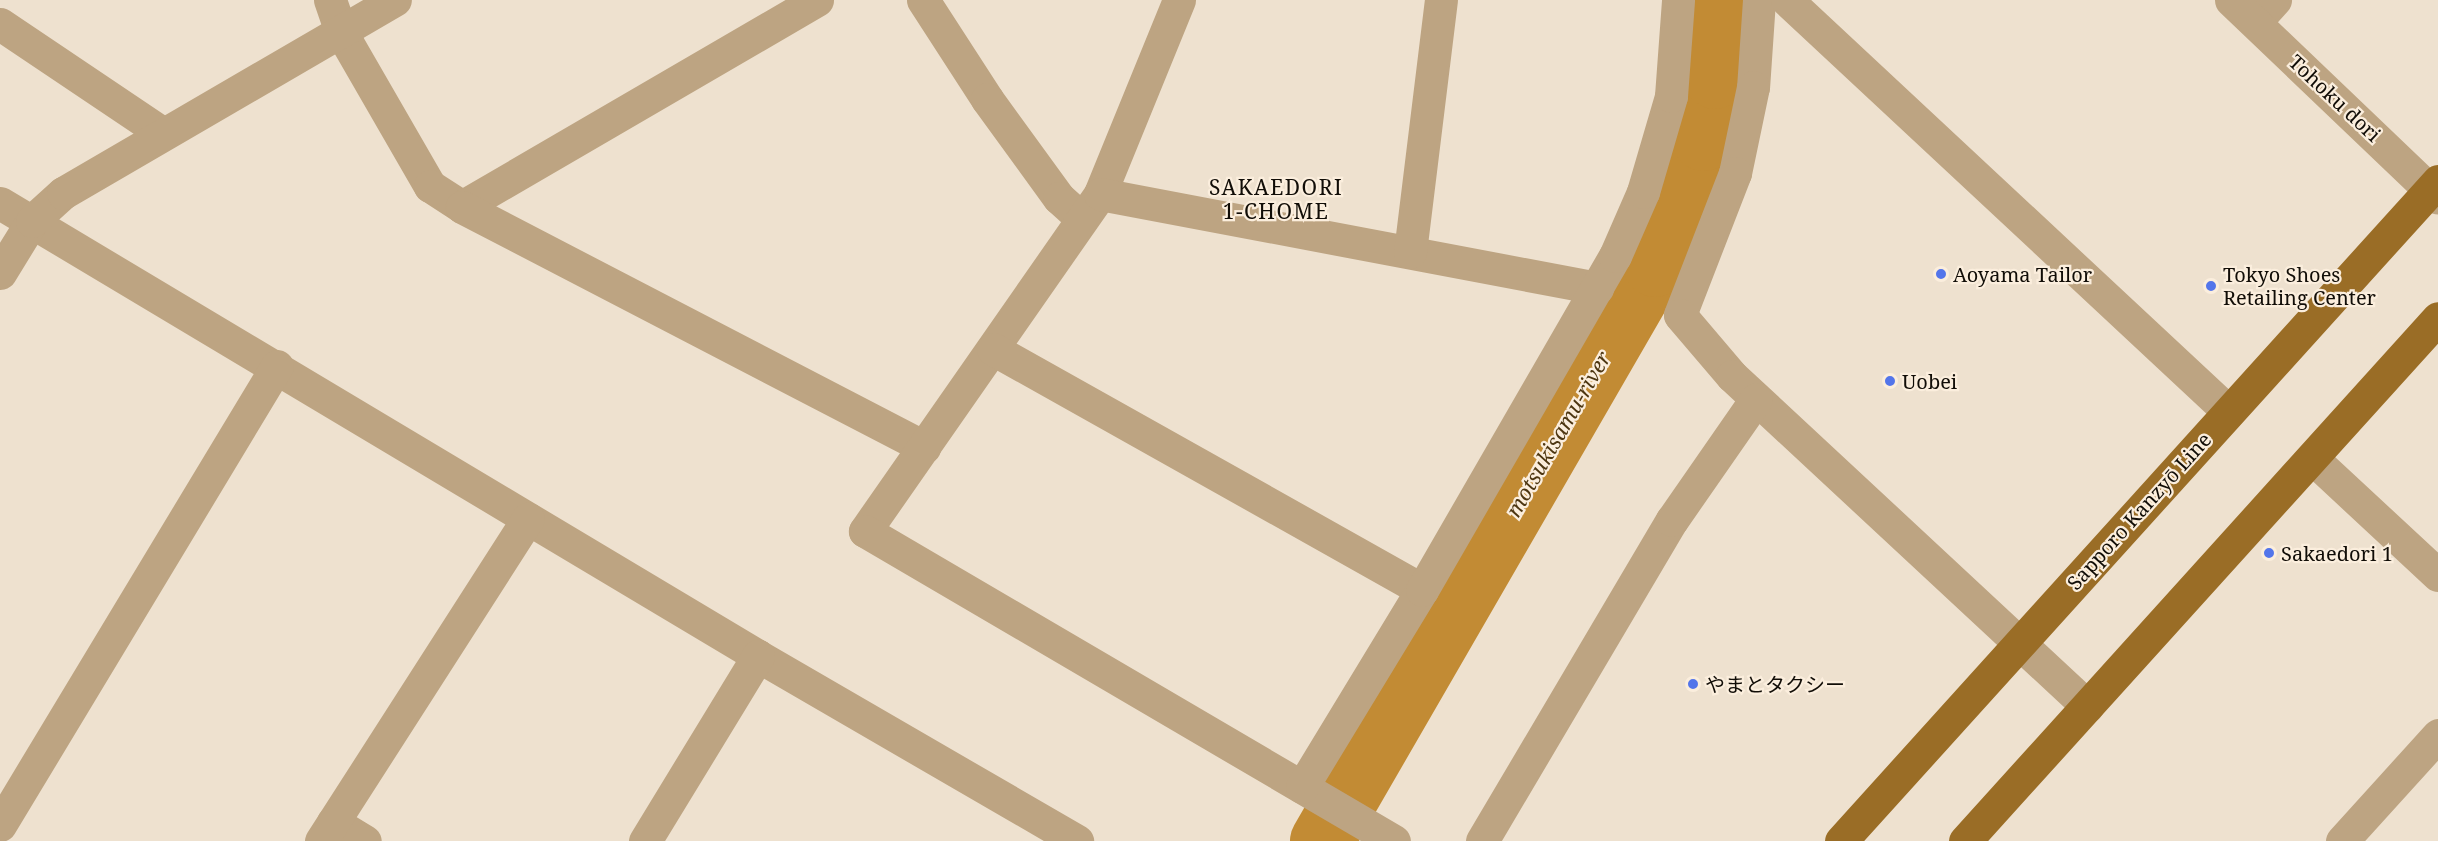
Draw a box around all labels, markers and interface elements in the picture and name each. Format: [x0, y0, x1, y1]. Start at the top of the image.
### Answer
street label: Tohoku dori [2284, 50, 2386, 146]
district label: SAKAEDORI 1-CHOME [1209, 174, 1343, 224]
place label: Aoyama Tailor [1953, 262, 2092, 286]
place label: Tokyo Shoes Retailing Center [2223, 262, 2376, 309]
marker: Aoyama Tailor [1934, 267, 1948, 281]
marker: Tokyo Shoes Retailing Center [2204, 279, 2218, 293]
water label: motsukisamu-river [1500, 347, 1616, 521]
place label: Uobei [1902, 369, 1957, 393]
marker: Uobei [1883, 374, 1897, 388]
street label: Sapporo Kanzyō Line [2062, 427, 2216, 595]
place label: Sakaedori 1 [2281, 541, 2393, 565]
marker: Sakaedori 1 [2262, 546, 2276, 560]
place label: やまとタクシー [1705, 672, 1845, 696]
marker: やまとタクシー [1686, 677, 1700, 691]

